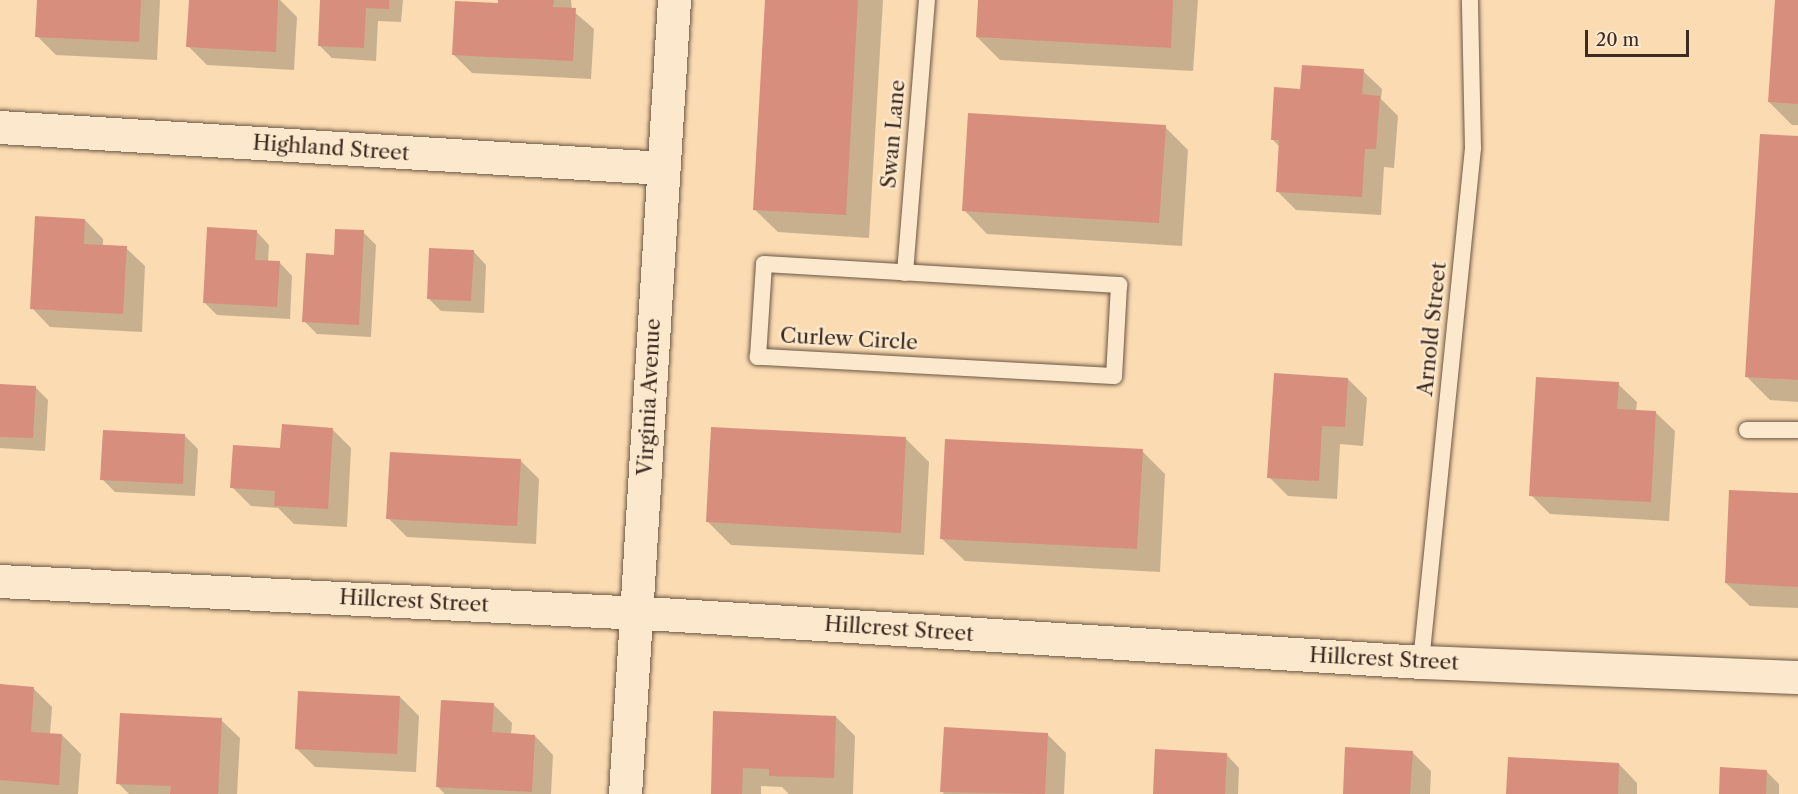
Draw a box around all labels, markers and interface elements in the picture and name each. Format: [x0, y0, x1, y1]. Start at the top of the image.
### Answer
scale bar [1588, 18, 1692, 56]
text: 20 m [1596, 29, 1639, 51]
street label: Swan Lane [876, 79, 910, 189]
street label: Highland Street [252, 130, 410, 166]
street label: Arnold Street [1412, 261, 1452, 397]
street label: Virginia Avenue [632, 317, 666, 477]
street label: Curlew Circle [779, 323, 919, 355]
street label: Hillcrest Street [339, 584, 489, 618]
street label: Hillcrest Street [823, 611, 975, 647]
street label: Hillcrest Street [1309, 642, 1459, 676]

